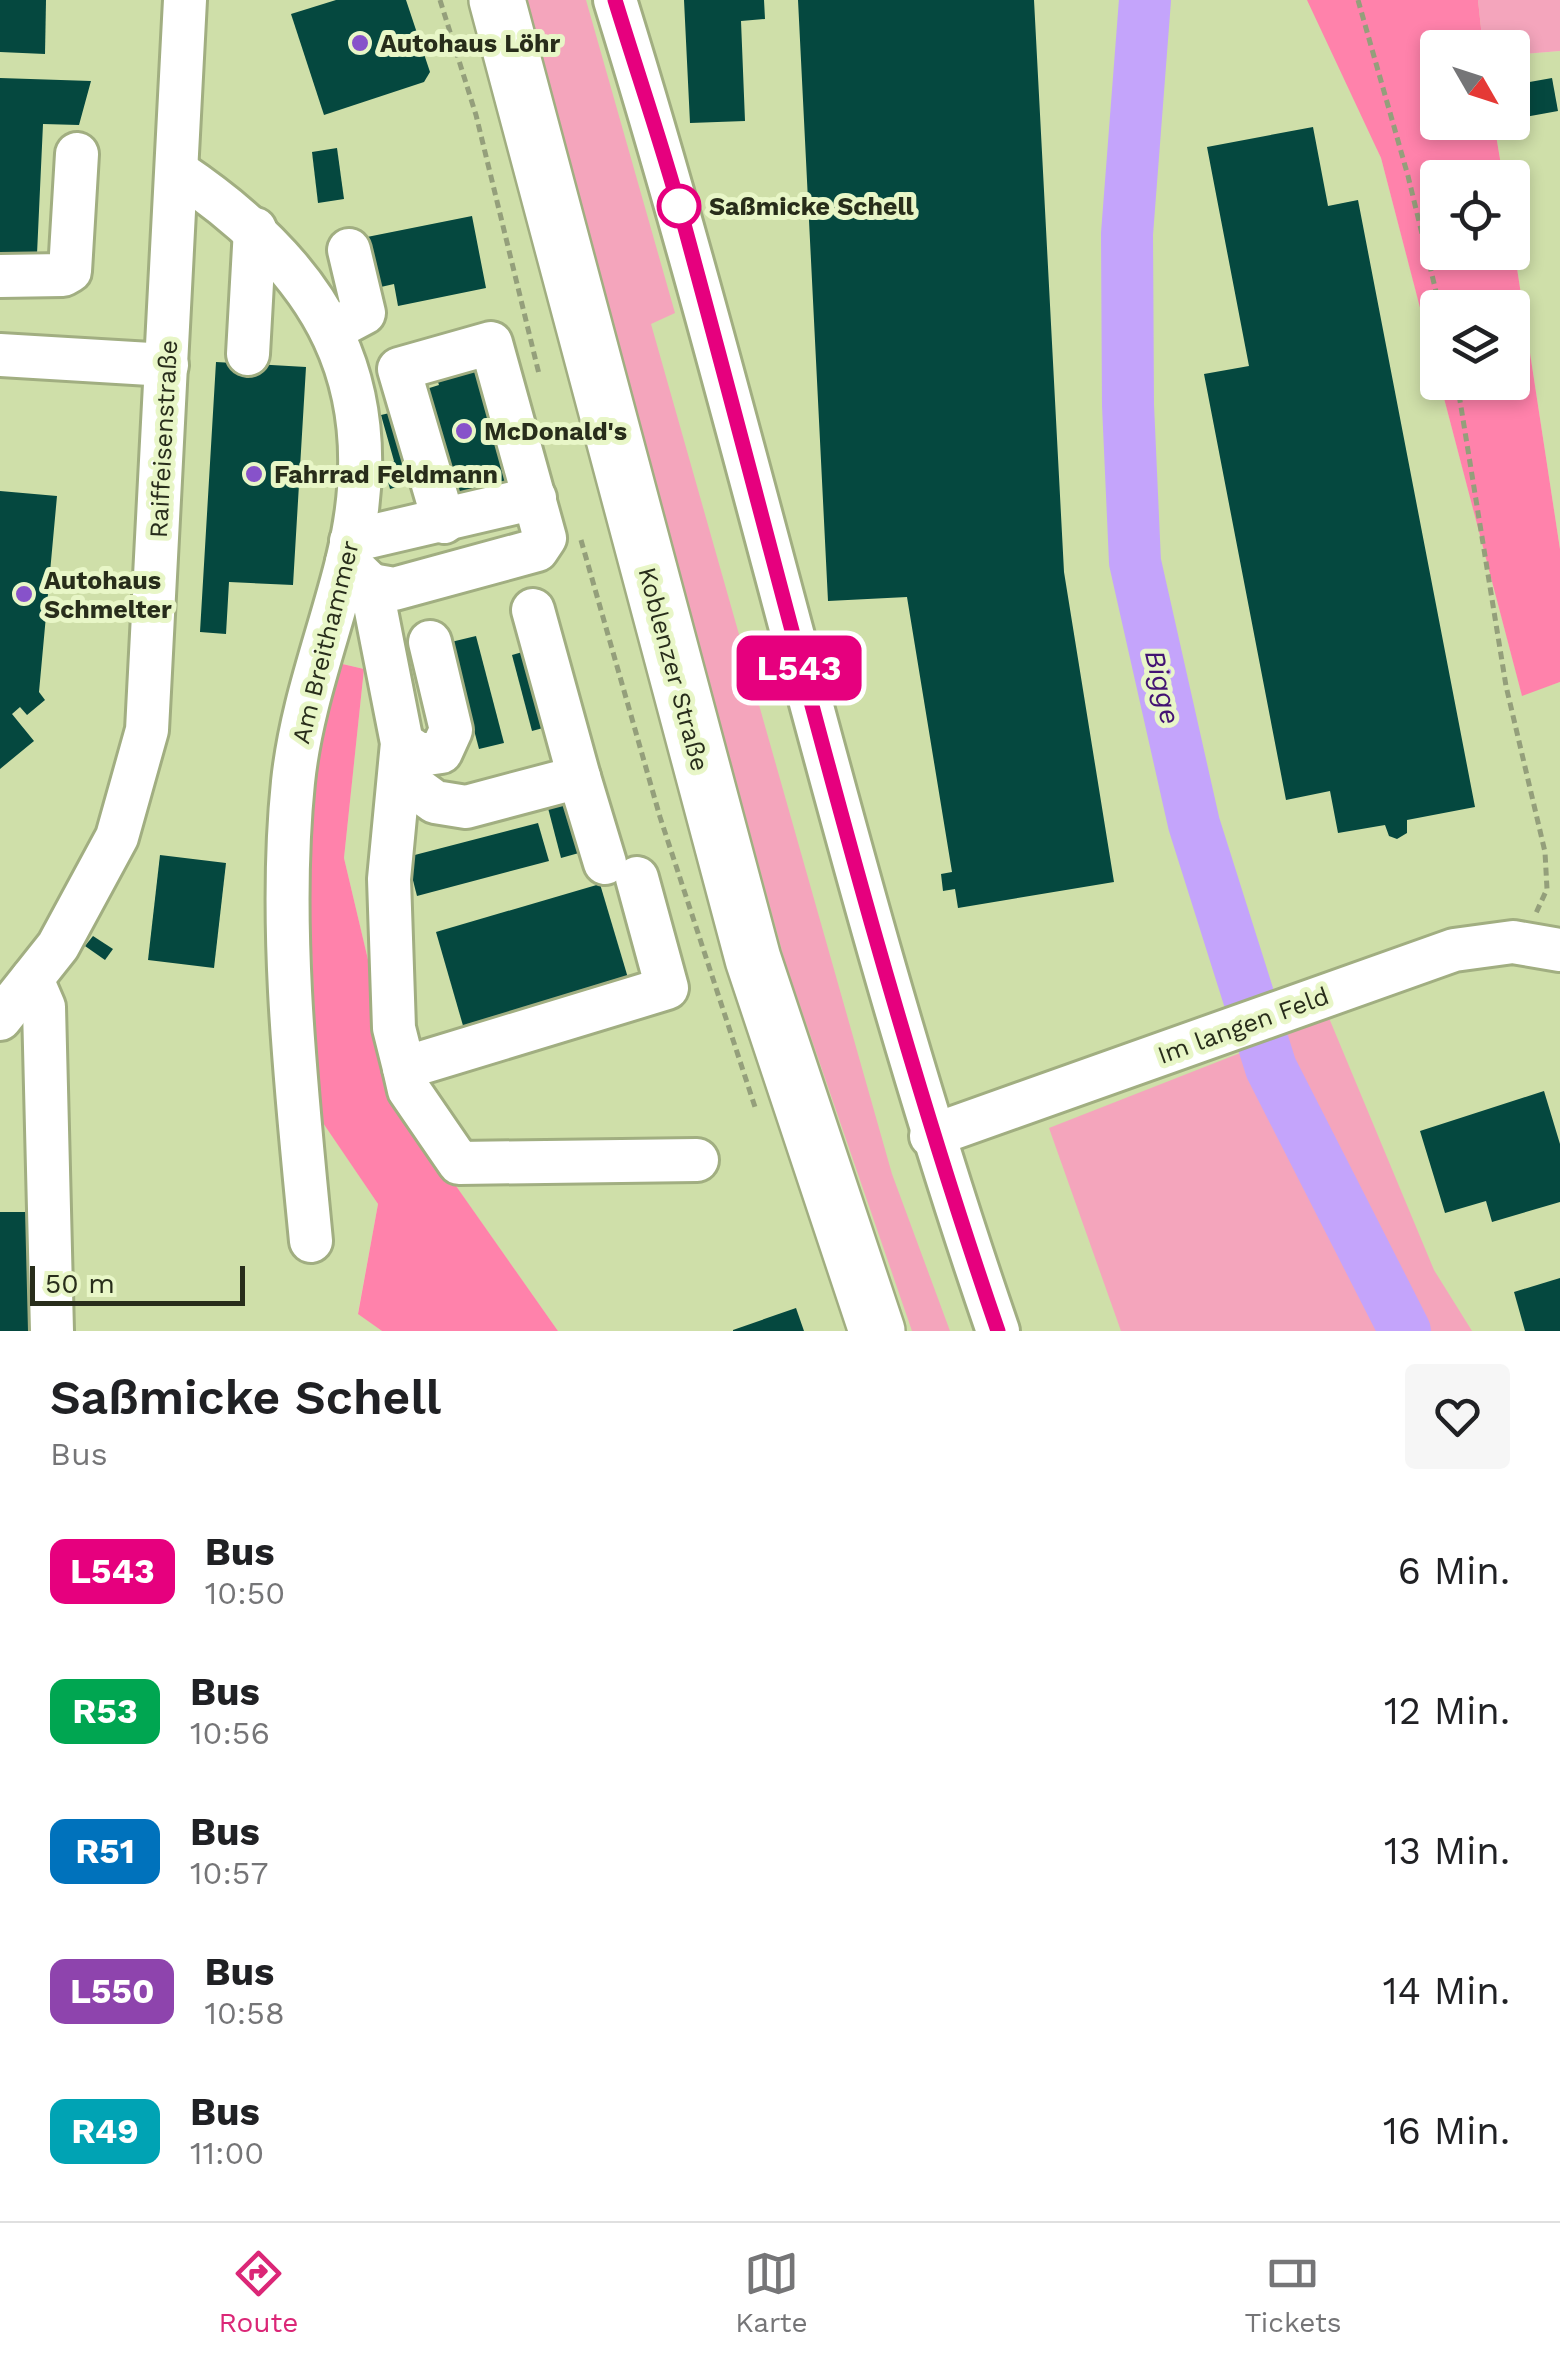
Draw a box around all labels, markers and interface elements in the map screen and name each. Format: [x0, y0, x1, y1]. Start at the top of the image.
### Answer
place label: Autohaus Löhr [380, 29, 561, 58]
north arrow [1420, 30, 1530, 140]
map controls [1420, 30, 1530, 400]
marker: Autohaus Löhr [349, 32, 371, 54]
button: locate [1420, 160, 1530, 270]
marker: Saßmicke Schell [658, 185, 700, 227]
place label: Saßmicke Schell [709, 192, 915, 221]
button: layers [1420, 290, 1530, 400]
street label: Raiffeisenstraße [144, 339, 183, 539]
place label: McDonald's [484, 417, 627, 446]
marker: McDonald's [453, 420, 475, 442]
place label: Fahrrad Feldmann [274, 460, 498, 489]
marker: Fahrrad Feldmann [243, 463, 265, 485]
street label: Am Breithammer [286, 537, 365, 747]
street label: Koblenzer Straße [632, 564, 715, 774]
place label: Autohaus Schmelter [44, 566, 172, 624]
marker: Autohaus Schmelter [13, 583, 35, 605]
line badge: L543 [729, 636, 869, 700]
text: L543 [757, 647, 841, 689]
water label: Bigge [1138, 647, 1187, 728]
street label: Im langen Feld [1154, 981, 1333, 1070]
scale bar [30, 1261, 245, 1306]
text: 50 m [45, 1267, 115, 1300]
button: heart [1405, 1364, 1510, 1469]
text: Saßmicke Schell [50, 1369, 441, 1426]
text: Bus [50, 1435, 108, 1473]
text: Bus [205, 1530, 275, 1574]
text: 6 Min. [1398, 1549, 1510, 1593]
text: L543 [70, 1550, 155, 1592]
text: 10:50 [205, 1574, 285, 1612]
text: Bus [190, 1670, 260, 1714]
text: 12 Min. [1384, 1689, 1510, 1733]
text: R53 [72, 1690, 138, 1732]
text: 10:56 [190, 1714, 270, 1752]
text: Bus [190, 1810, 260, 1854]
text: 13 Min. [1384, 1829, 1510, 1873]
text: R51 [75, 1830, 135, 1872]
text: 10:57 [190, 1854, 268, 1892]
text: Bus [204, 1950, 274, 1994]
text: 14 Min. [1383, 1969, 1510, 2013]
text: L550 [70, 1970, 154, 2012]
text: 10:58 [204, 1994, 285, 2032]
text: Bus [190, 2090, 260, 2134]
text: 16 Min. [1383, 2109, 1510, 2153]
text: R49 [71, 2110, 139, 2152]
text: 11:00 [190, 2134, 264, 2172]
tab: Route [218, 2246, 299, 2339]
tab: Karte [735, 2246, 808, 2339]
tab: Tickets [1244, 2246, 1342, 2339]

